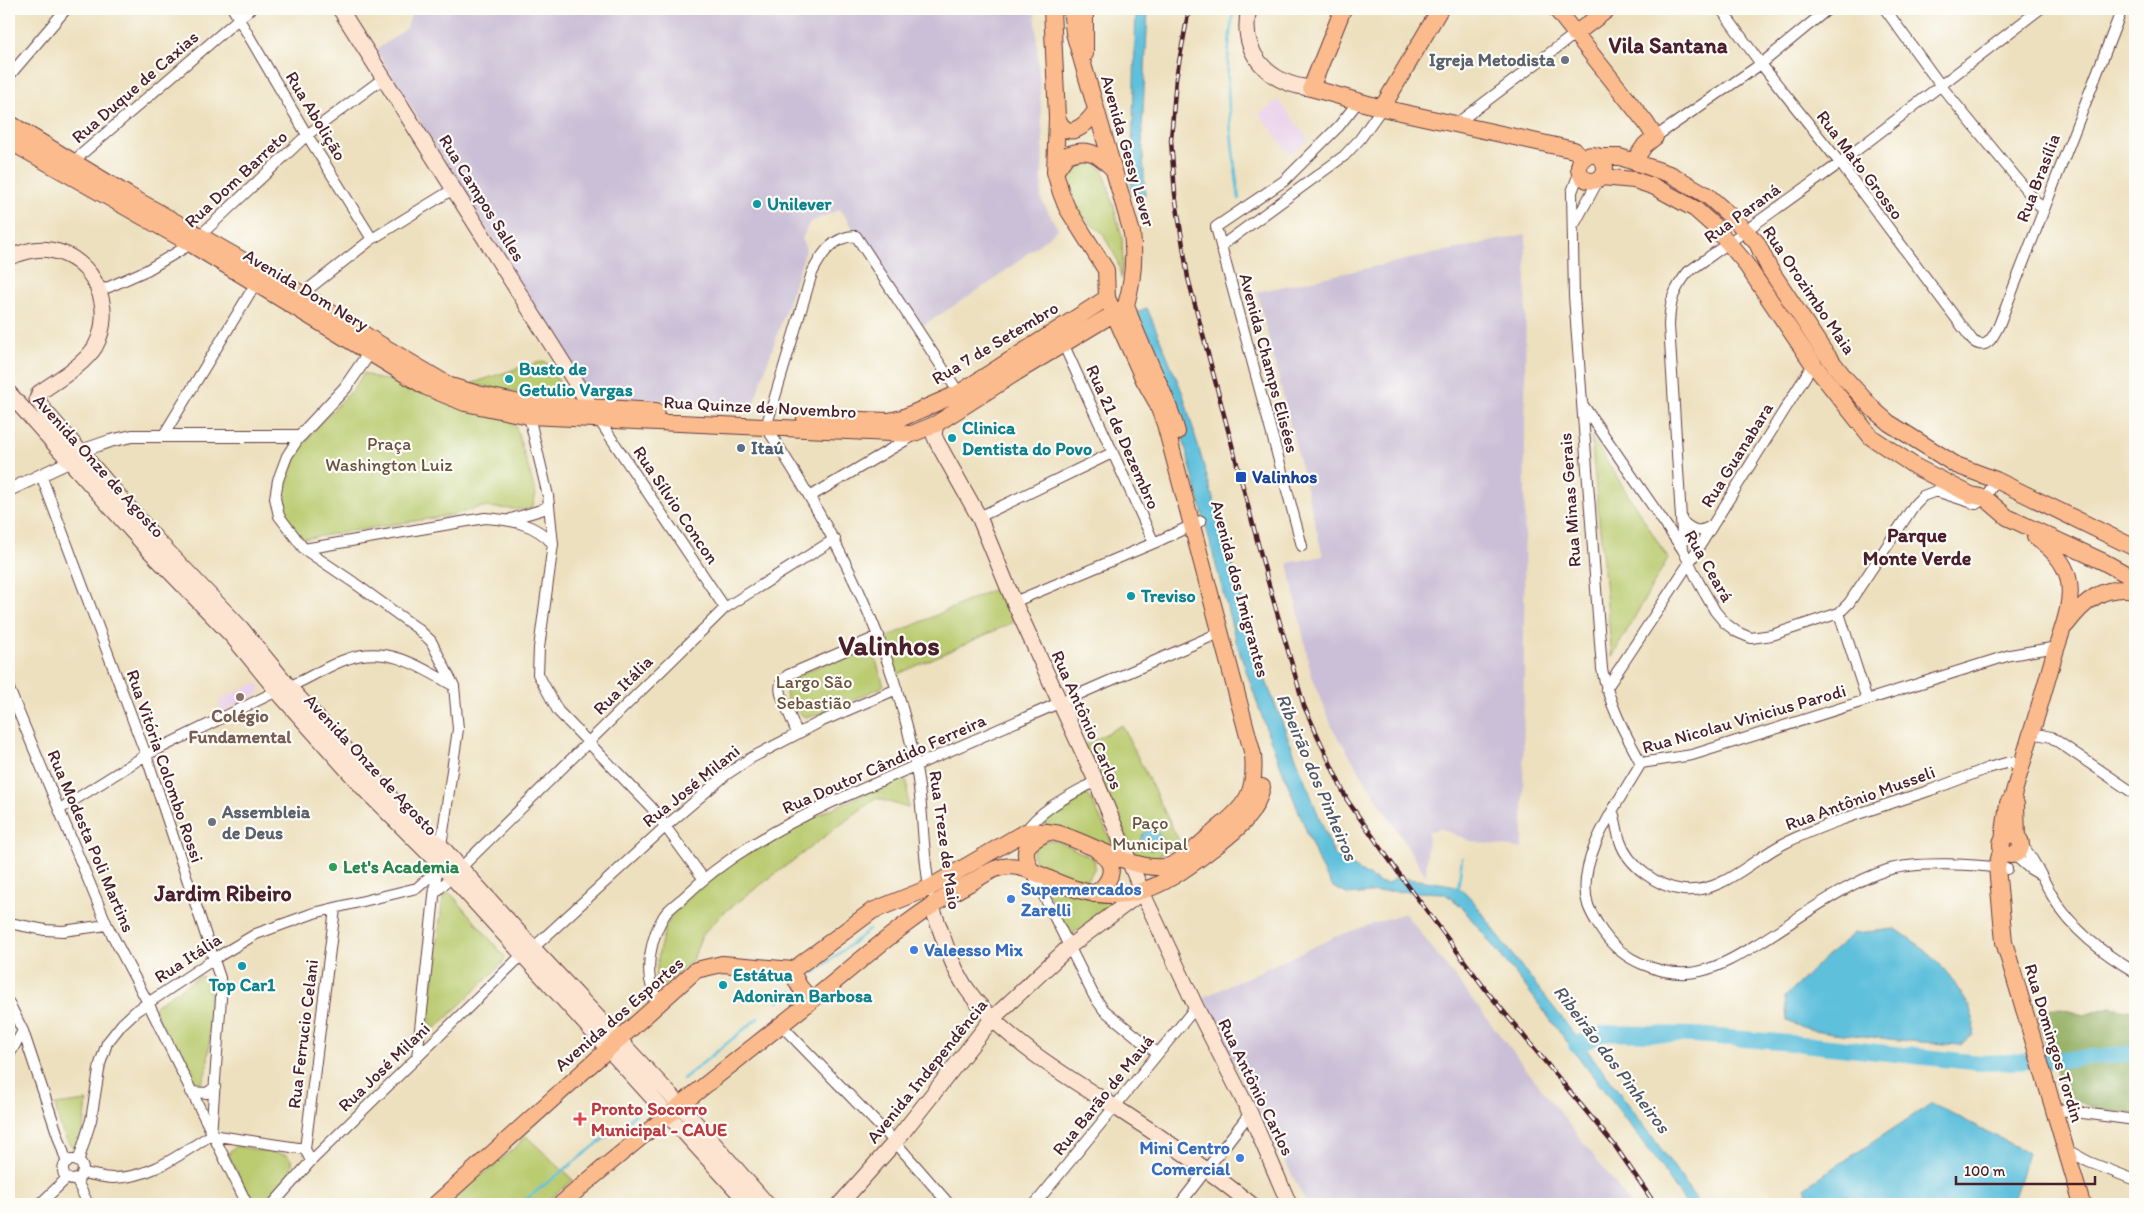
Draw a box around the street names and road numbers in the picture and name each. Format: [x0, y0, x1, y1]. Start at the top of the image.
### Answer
street label: Rua Duque de Caxias [67, 26, 203, 148]
street label: Rua Abolição [281, 67, 351, 165]
street label: Avenida Gessy Lever [1096, 73, 1160, 229]
street label: Rua Mato Grosso [1812, 106, 1908, 224]
street label: Rua Dom Barreto [180, 126, 292, 232]
street label: Rua Campos Salles [434, 130, 530, 266]
street label: Rua Brasília [2011, 131, 2065, 225]
street label: Rua Paraná [1700, 178, 1785, 248]
street label: Rua Orozimbo Maia [1758, 221, 1860, 359]
street label: Avenida Dom Nery [240, 244, 373, 336]
street label: Avenida Champs Elisées [1234, 271, 1304, 455]
street label: Rua 7 de Setembro [928, 297, 1062, 389]
street label: Rua 21 de Dezembro [1081, 361, 1165, 513]
street label: Avenida Onze de Agosto [29, 390, 169, 542]
street label: Rua Quinze de Novembro [663, 391, 857, 423]
street label: Rua Guanabara [1696, 398, 1778, 512]
street label: Rua Minas Gerais [1554, 432, 1586, 568]
street label: Rua Sílvio Concon [628, 442, 724, 569]
street label: Avenida dos Imigrantes [1206, 498, 1274, 680]
street label: Rua Ceará [1680, 526, 1739, 607]
street label: Rua Antônio Carlos [1046, 647, 1128, 793]
street label: Rua Itália [588, 650, 658, 720]
street label: Rua Vitória Colombo Rossi [122, 667, 208, 865]
street label: Rua Nicolau Vinicius Parodi [1639, 679, 1849, 759]
street label: Avenida Onze de Agosto [300, 690, 442, 840]
street label: Rua Doutor Cândido Ferreira [779, 709, 990, 819]
street label: Rua José Milani [638, 740, 744, 832]
street label: Rua Modesta Poli Martins [43, 746, 139, 936]
street label: Rua Antônio Musseli [1782, 761, 1938, 835]
street label: Rua Treze de Maio [924, 769, 966, 911]
street label: Rua Itália [150, 928, 226, 988]
street label: Avenida dos Esportes [550, 952, 688, 1076]
street label: Rua Ferrucio Celani [283, 958, 323, 1110]
street label: Rua Domingos Tordin [2019, 961, 2089, 1125]
street label: Avenida Independência [862, 994, 992, 1148]
street label: Rua Antônio Carlos [1213, 1015, 1299, 1159]
street label: Rua José Milani [333, 1018, 435, 1116]
street label: Rua Barão de Mauá [1047, 1030, 1159, 1160]

